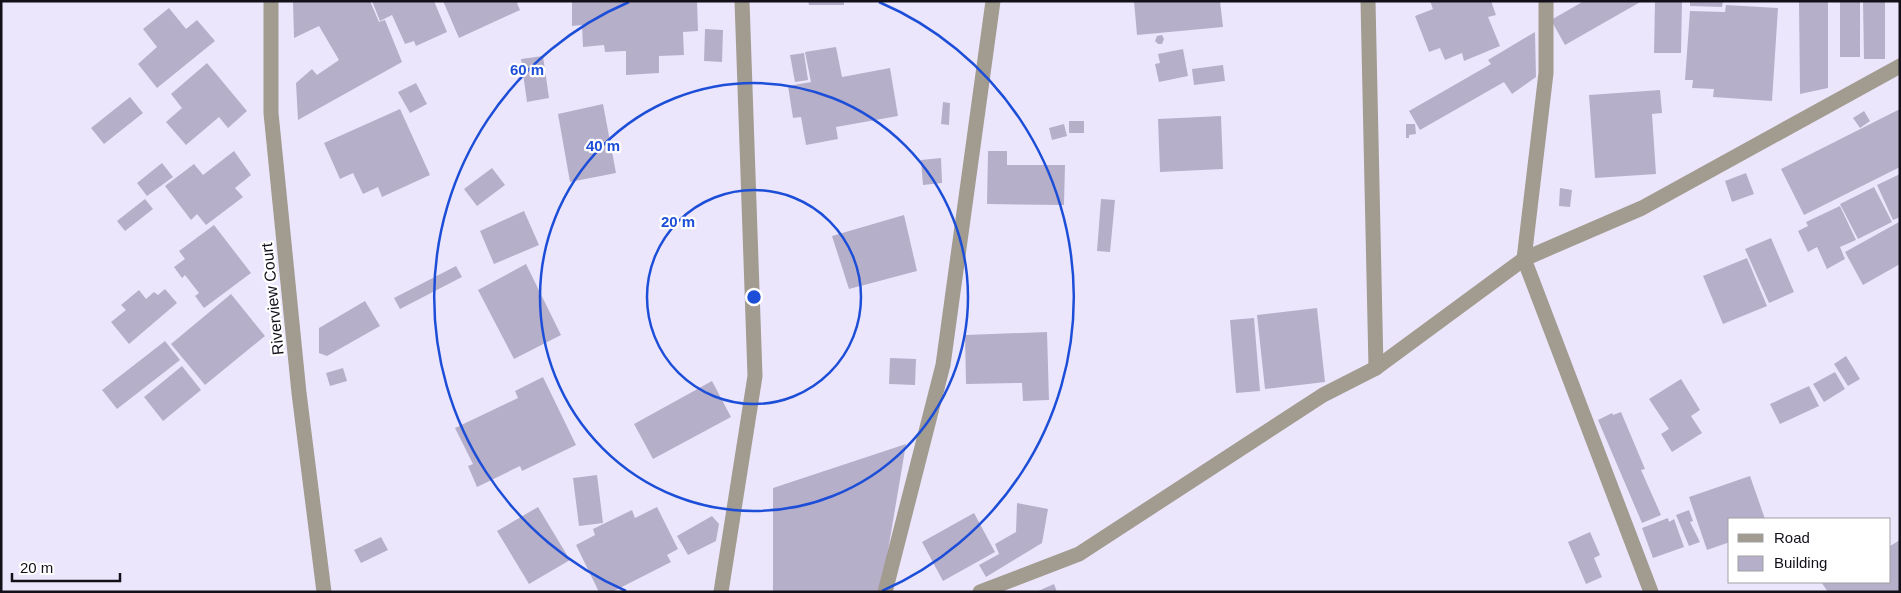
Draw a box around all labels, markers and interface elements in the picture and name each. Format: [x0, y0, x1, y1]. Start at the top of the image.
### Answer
text: 60 m [510, 61, 544, 78]
text: 40 m [586, 137, 620, 154]
text: 20 m [661, 213, 695, 230]
street label: Riverview Court [258, 241, 287, 356]
centre of rings [745, 288, 763, 306]
legend [1728, 518, 1891, 583]
text: Road [1774, 529, 1810, 546]
scale bar [12, 550, 120, 582]
text: Building [1774, 554, 1827, 571]
text: 20 m [20, 559, 53, 576]

